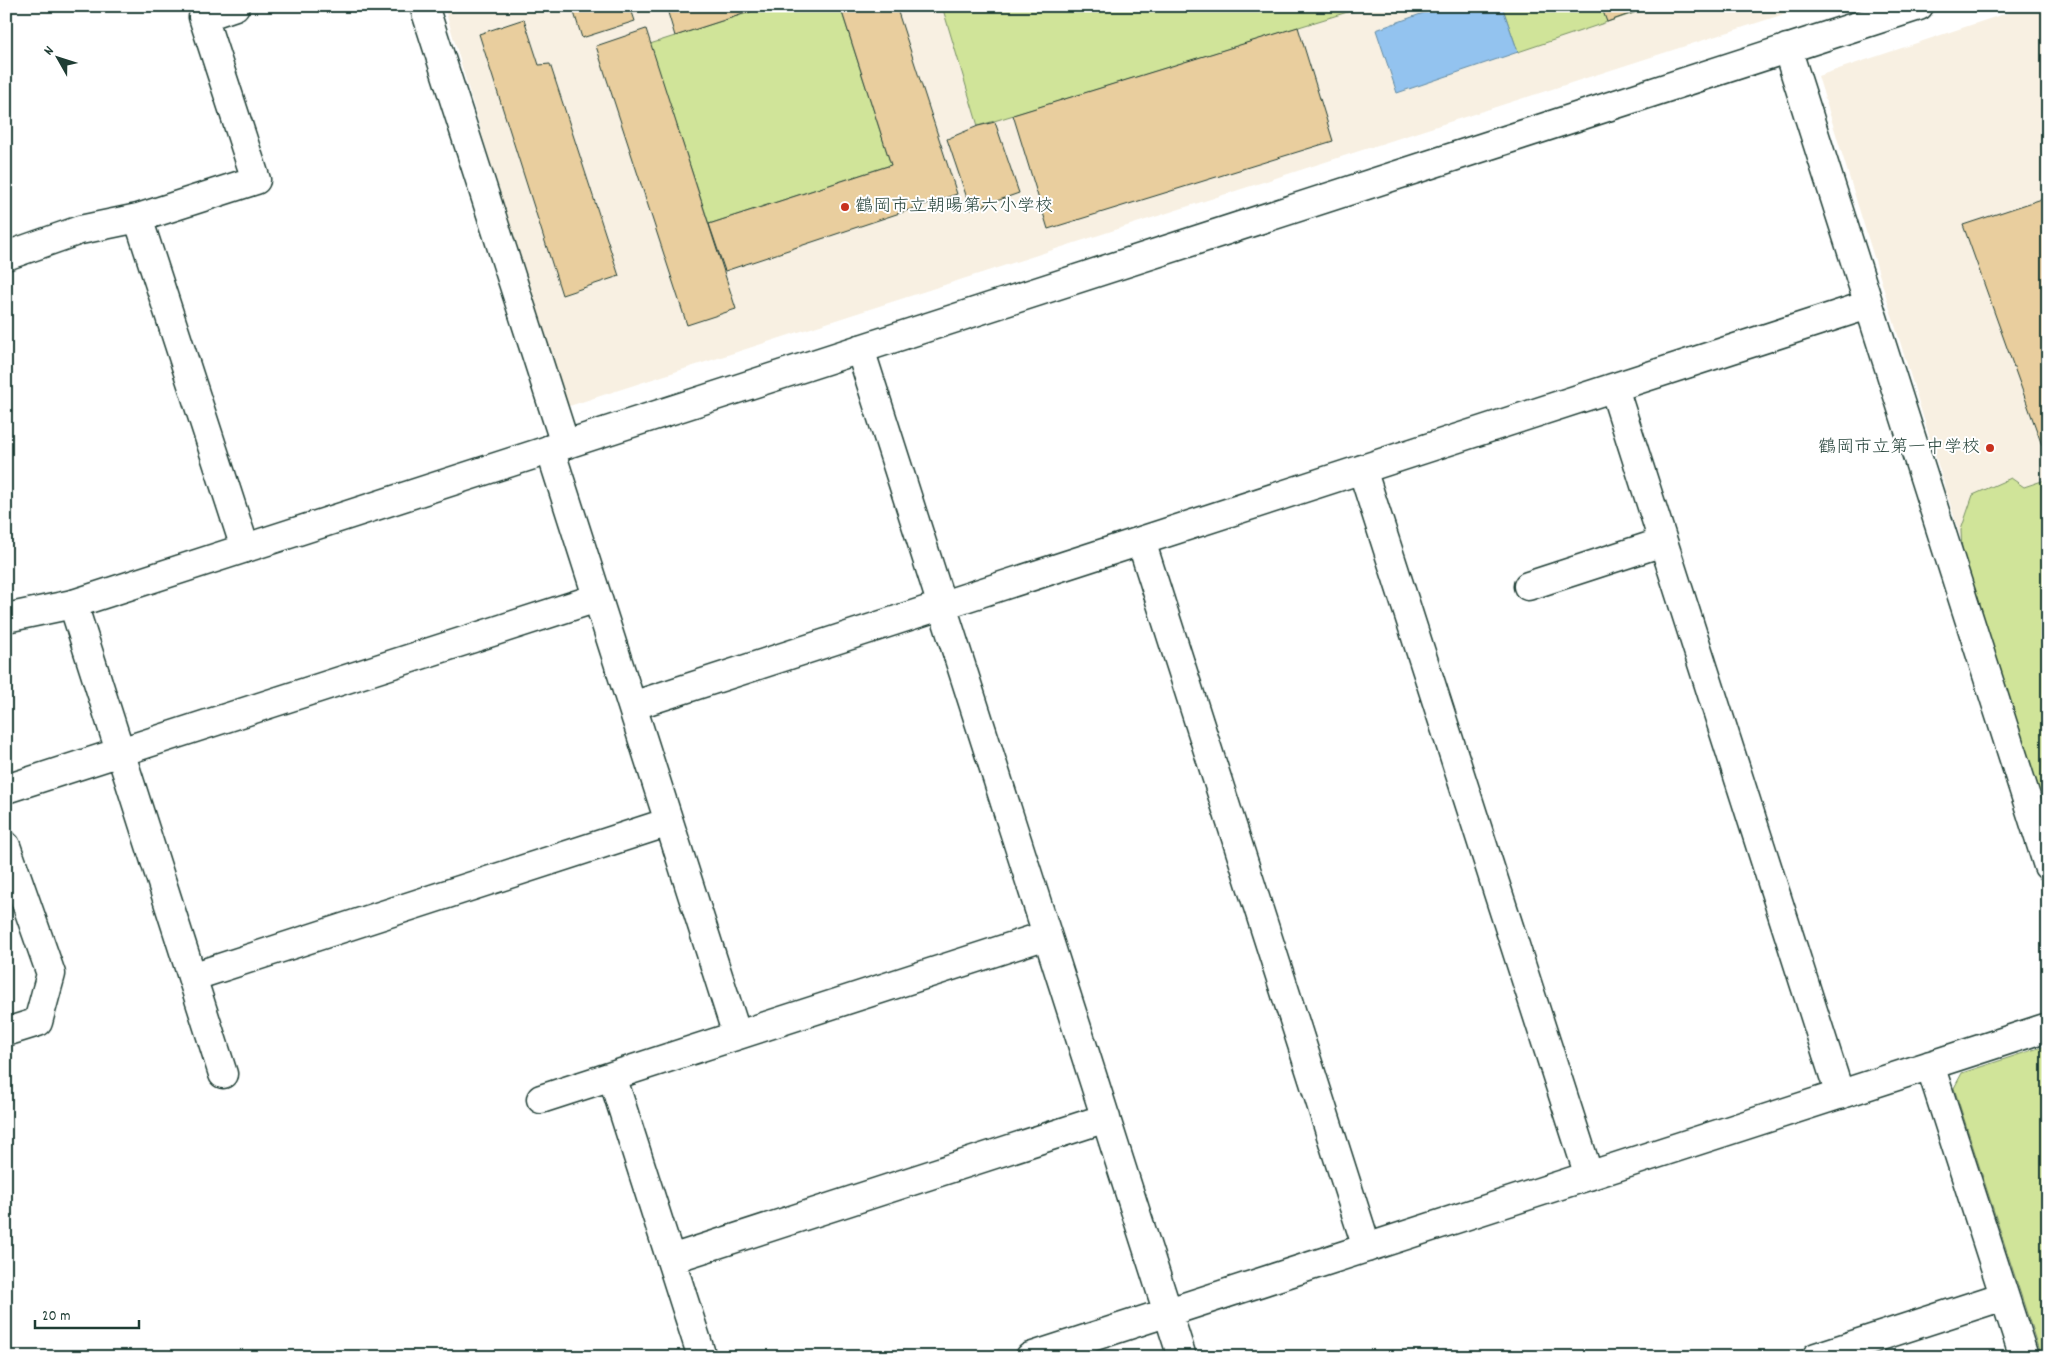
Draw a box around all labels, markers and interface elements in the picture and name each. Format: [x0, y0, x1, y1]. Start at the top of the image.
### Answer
north arrow [32, 32, 82, 82]
text: N [40, 42, 59, 60]
place label: 鶴岡市立朝暘第六小学校 [855, 195, 1053, 220]
marker: 鶴岡市立朝暘第六小学校 [839, 201, 851, 213]
place label: 鶴岡市立第一中学校 [1818, 436, 1980, 461]
marker: 鶴岡市立第一中学校 [1984, 442, 1996, 454]
scale bar [35, 1298, 139, 1330]
text: 20 m [42, 1306, 70, 1328]

